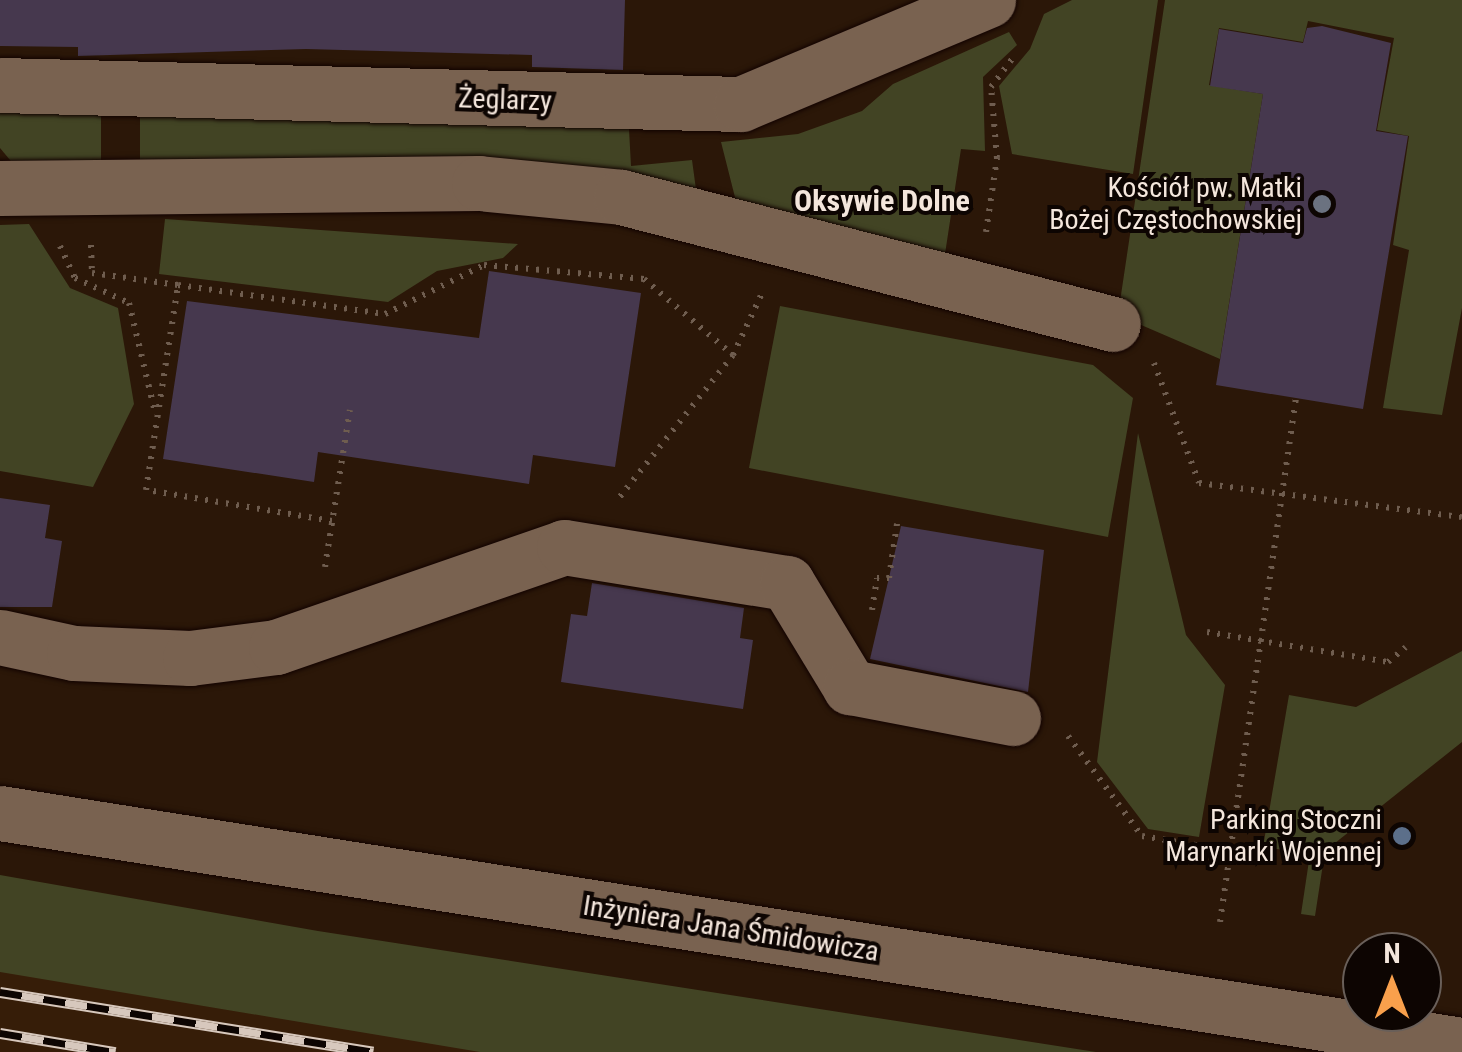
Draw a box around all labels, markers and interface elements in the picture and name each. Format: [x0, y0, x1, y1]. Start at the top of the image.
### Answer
street label: Żeglarzy [458, 82, 552, 118]
place label: Kościół pw. Matki Bożej Częstochowskiej [1049, 171, 1302, 237]
district label: Oksywie Dolne [794, 183, 970, 219]
marker: Kościół pw. Matki Bożej Częstochowskiej [1311, 193, 1333, 215]
place label: Parking Stoczni Marynarki Wojennej [1165, 803, 1382, 869]
marker: Parking Stoczni Marynarki Wojennej [1391, 825, 1413, 847]
street label: Inżyniera Jana Śmidowicza [581, 889, 881, 969]
north arrow [1342, 932, 1442, 1032]
text: N [1383, 937, 1401, 970]

